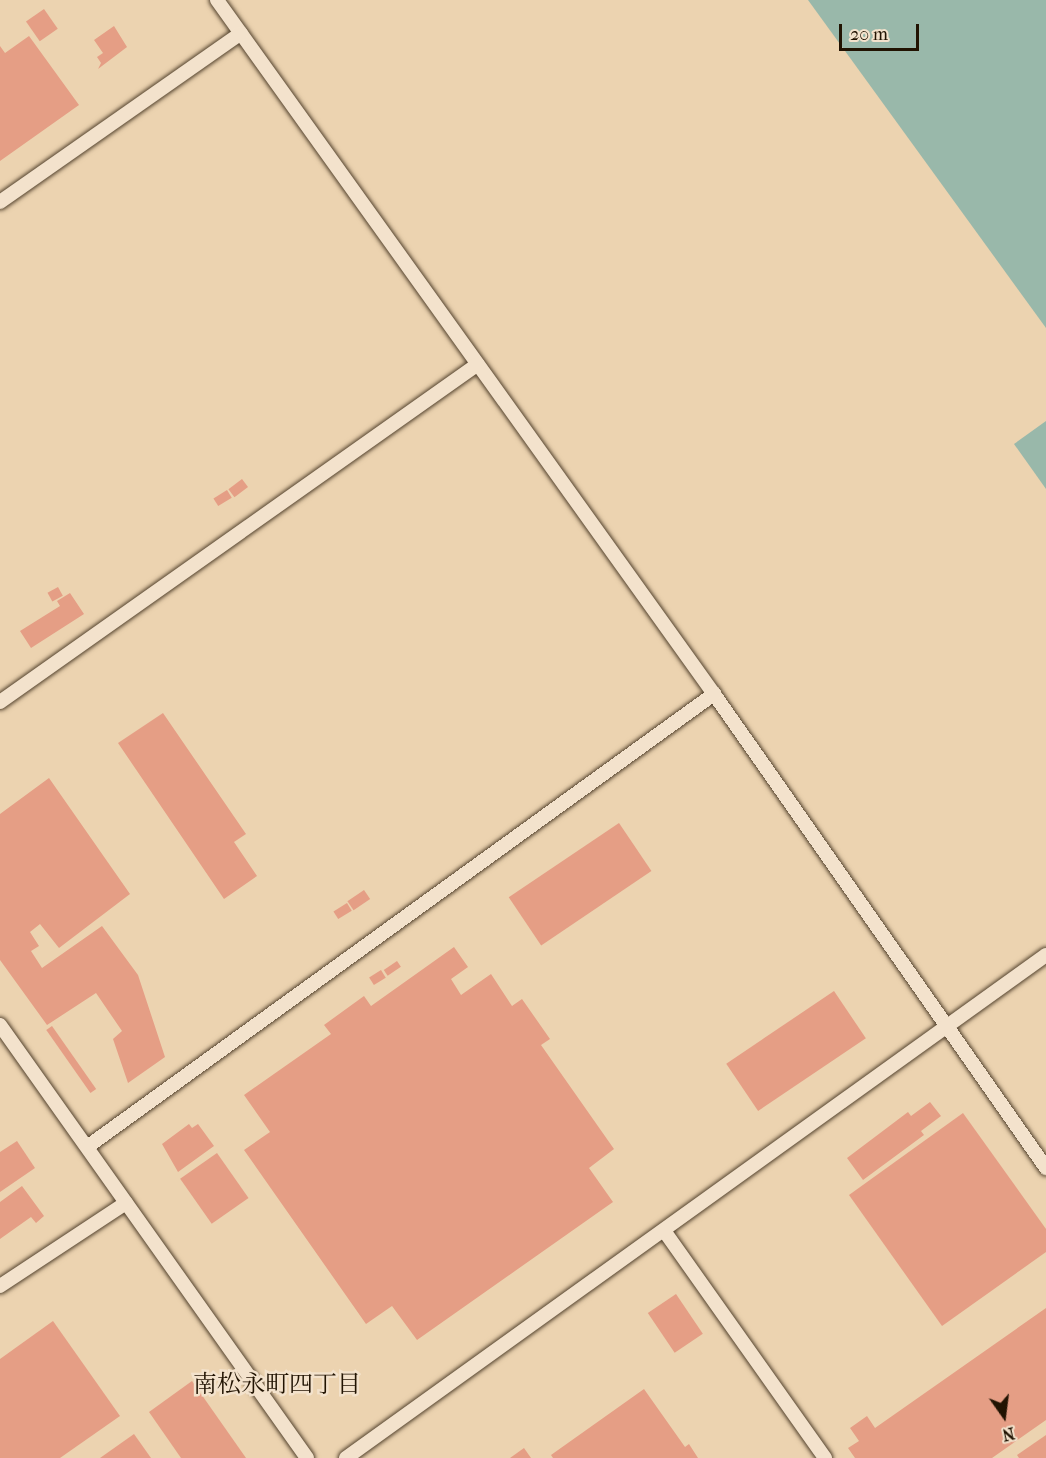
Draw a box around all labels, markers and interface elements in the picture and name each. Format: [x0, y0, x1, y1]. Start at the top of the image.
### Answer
scale bar [842, 12, 922, 50]
text: 20 m [850, 24, 888, 45]
district label: 南松永町四丁目 [193, 1371, 361, 1399]
north arrow [974, 1386, 1034, 1446]
text: N [1000, 1423, 1017, 1445]

